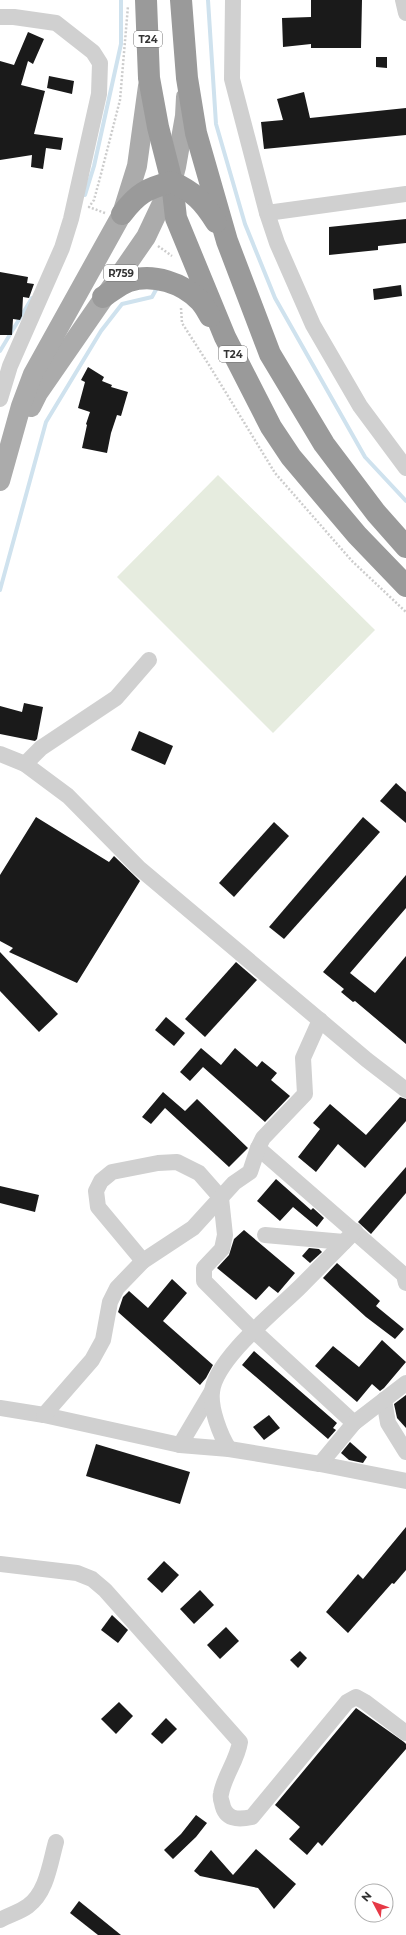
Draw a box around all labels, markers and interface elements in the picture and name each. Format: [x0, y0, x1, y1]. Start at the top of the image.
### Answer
road number: T24 [134, 31, 162, 47]
road number: R759 [104, 265, 138, 281]
road number: T24 [219, 346, 247, 362]
north arrow [354, 1883, 394, 1923]
text: N [358, 1888, 375, 1904]

